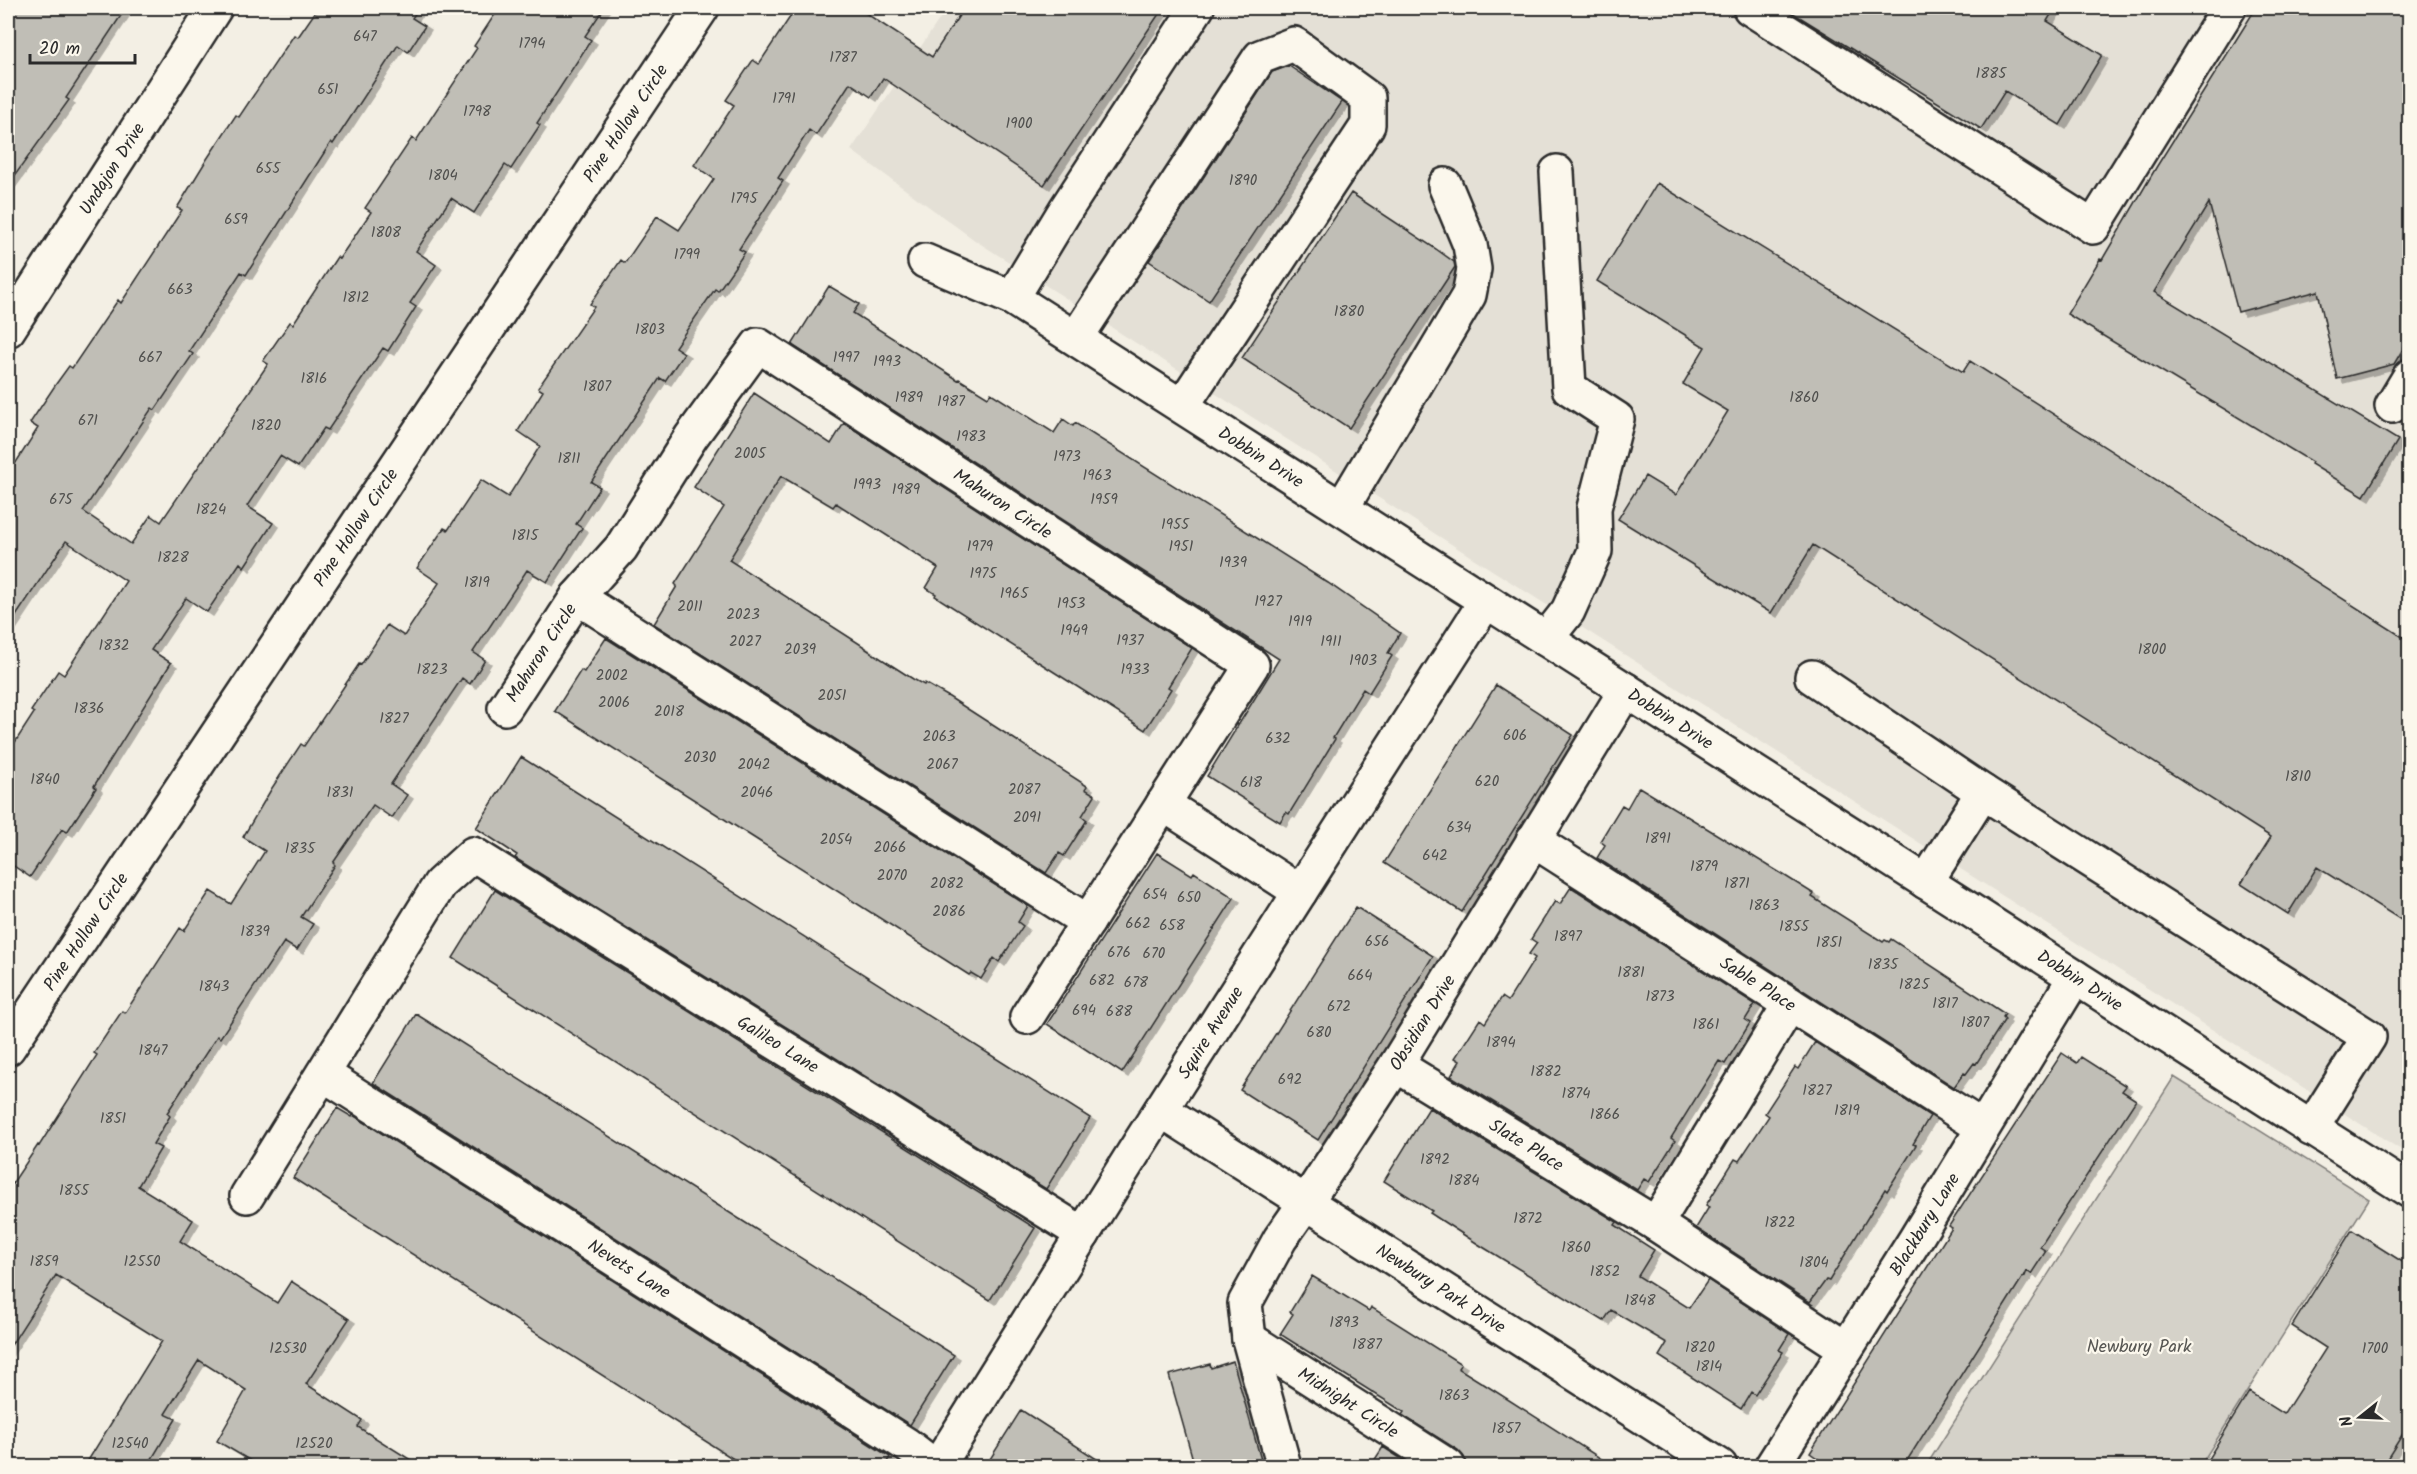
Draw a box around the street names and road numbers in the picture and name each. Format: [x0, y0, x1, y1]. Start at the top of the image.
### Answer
street label: Pine Hollow Circle [576, 59, 677, 189]
street label: Undajon Drive [73, 117, 154, 221]
street label: Dobbin Drive [1211, 420, 1309, 497]
street label: Mahuron Circle [947, 462, 1058, 548]
street label: Pine Hollow Circle [307, 463, 407, 593]
street label: Mahuron Circle [499, 598, 585, 709]
street label: Dobbin Drive [1621, 681, 1719, 758]
street label: Pine Hollow Circle [37, 867, 137, 997]
street label: Dobbin Drive [2030, 943, 2128, 1020]
street label: Sable Place [1713, 950, 1801, 1020]
street label: Obsidian Drive [1383, 969, 1464, 1077]
street label: Squire Avenue [1171, 981, 1252, 1085]
street label: Galileo Lane [731, 1009, 824, 1082]
street label: Slate Place [1483, 1112, 1569, 1180]
street label: Blackbury Lane [1883, 1168, 1969, 1282]
street label: Nevets Lane [581, 1233, 676, 1307]
street label: Newbury Park Drive [1369, 1237, 1511, 1342]
street label: Midnight Circle [1291, 1360, 1404, 1447]

